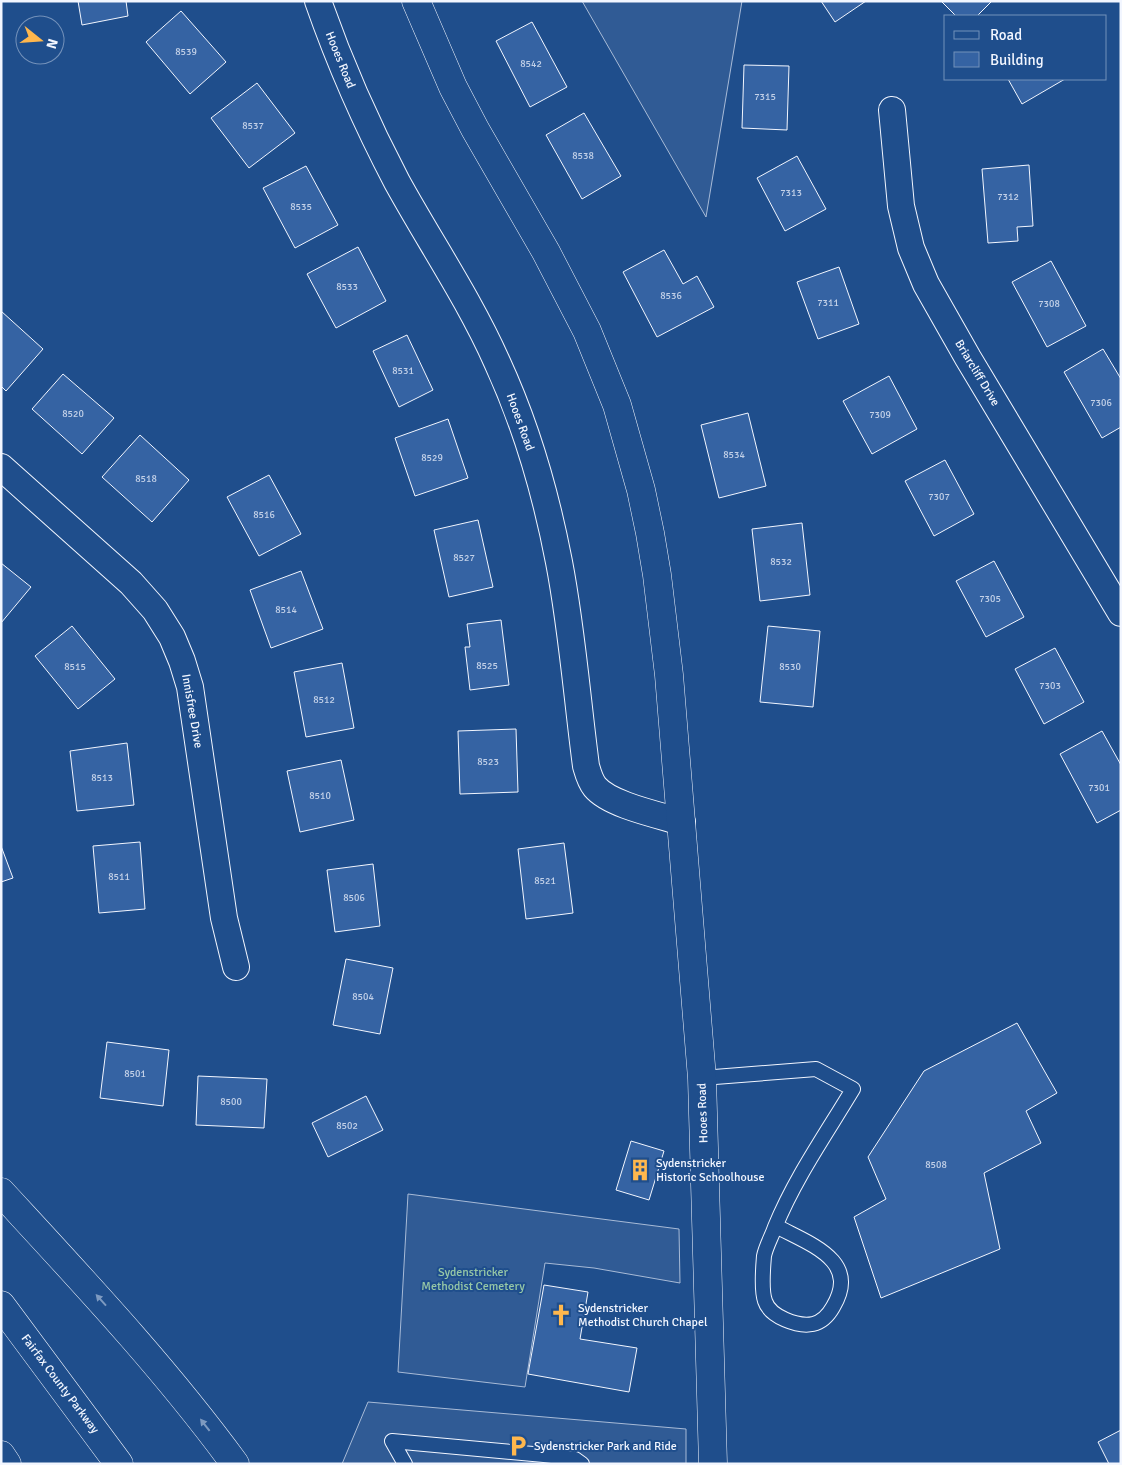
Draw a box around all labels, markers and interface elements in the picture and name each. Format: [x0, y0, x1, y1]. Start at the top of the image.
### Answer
north arrow [15, 15, 65, 65]
legend [944, 15, 1107, 80]
text: Road [990, 26, 1022, 44]
street label: Hooes Road [322, 29, 358, 91]
text: N [42, 37, 62, 51]
house number: 8539 [175, 46, 197, 58]
text: Building [990, 51, 1044, 69]
house number: 8542 [520, 58, 542, 70]
house number: 7315 [754, 91, 776, 103]
house number: 8537 [242, 120, 264, 132]
house number: 8538 [572, 150, 594, 162]
house number: 7313 [780, 187, 802, 199]
house number: 7312 [997, 191, 1019, 203]
house number: 8535 [290, 201, 312, 213]
house number: 8533 [336, 281, 358, 293]
house number: 8536 [660, 290, 682, 302]
house number: 7311 [817, 297, 839, 309]
house number: 7308 [1038, 298, 1060, 310]
street label: Briarcliff Drive [951, 337, 1003, 409]
house number: 8531 [392, 365, 414, 377]
street label: Hooes Road [503, 391, 537, 453]
house number: 7306 [1090, 397, 1112, 409]
house number: 8520 [62, 408, 84, 420]
house number: 7309 [869, 409, 891, 421]
house number: 8534 [723, 449, 745, 461]
house number: 8529 [421, 452, 443, 464]
house number: 8518 [135, 473, 157, 485]
house number: 7307 [928, 491, 950, 503]
house number: 8516 [253, 509, 275, 521]
house number: 8527 [453, 552, 475, 564]
house number: 8532 [770, 556, 792, 568]
house number: 7305 [979, 593, 1001, 605]
house number: 8514 [275, 604, 297, 616]
house number: 8525 [476, 660, 498, 672]
house number: 8515 [64, 661, 86, 673]
house number: 8530 [779, 661, 801, 673]
street label: Innisfree Drive [178, 673, 206, 749]
house number: 7303 [1039, 680, 1061, 692]
house number: 8512 [313, 694, 335, 706]
house number: 8523 [477, 756, 499, 768]
house number: 8513 [91, 772, 113, 784]
house number: 7301 [1088, 782, 1110, 794]
house number: 8510 [309, 790, 331, 802]
house number: 8511 [108, 871, 130, 883]
house number: 8521 [534, 875, 556, 887]
house number: 8506 [343, 892, 365, 904]
house number: 8504 [352, 991, 374, 1003]
house number: 8501 [124, 1068, 146, 1080]
street label: Hooes Road [694, 1083, 712, 1143]
house number: 8500 [220, 1096, 242, 1108]
house number: 8502 [336, 1120, 358, 1132]
place label: Sydenstricker Historic Schoolhouse [656, 1156, 765, 1185]
building icon: Sydenstricker Historic Schoolhouse [627, 1157, 653, 1183]
house number: 8508 [925, 1159, 947, 1171]
park label: Sydenstricker Methodist Cemetery [421, 1265, 525, 1294]
one-way arrow [95, 1295, 107, 1307]
place label: Sydenstricker Methodist Church Chapel [578, 1301, 708, 1330]
church icon: Sydenstricker Methodist Church Chapel [548, 1302, 574, 1328]
street label: Fairfax County Parkway [18, 1331, 102, 1437]
one-way arrow [199, 1419, 210, 1432]
parking icon: Sydenstricker Park and Ride [505, 1433, 531, 1459]
place label: Sydenstricker Park and Ride [534, 1439, 677, 1454]

